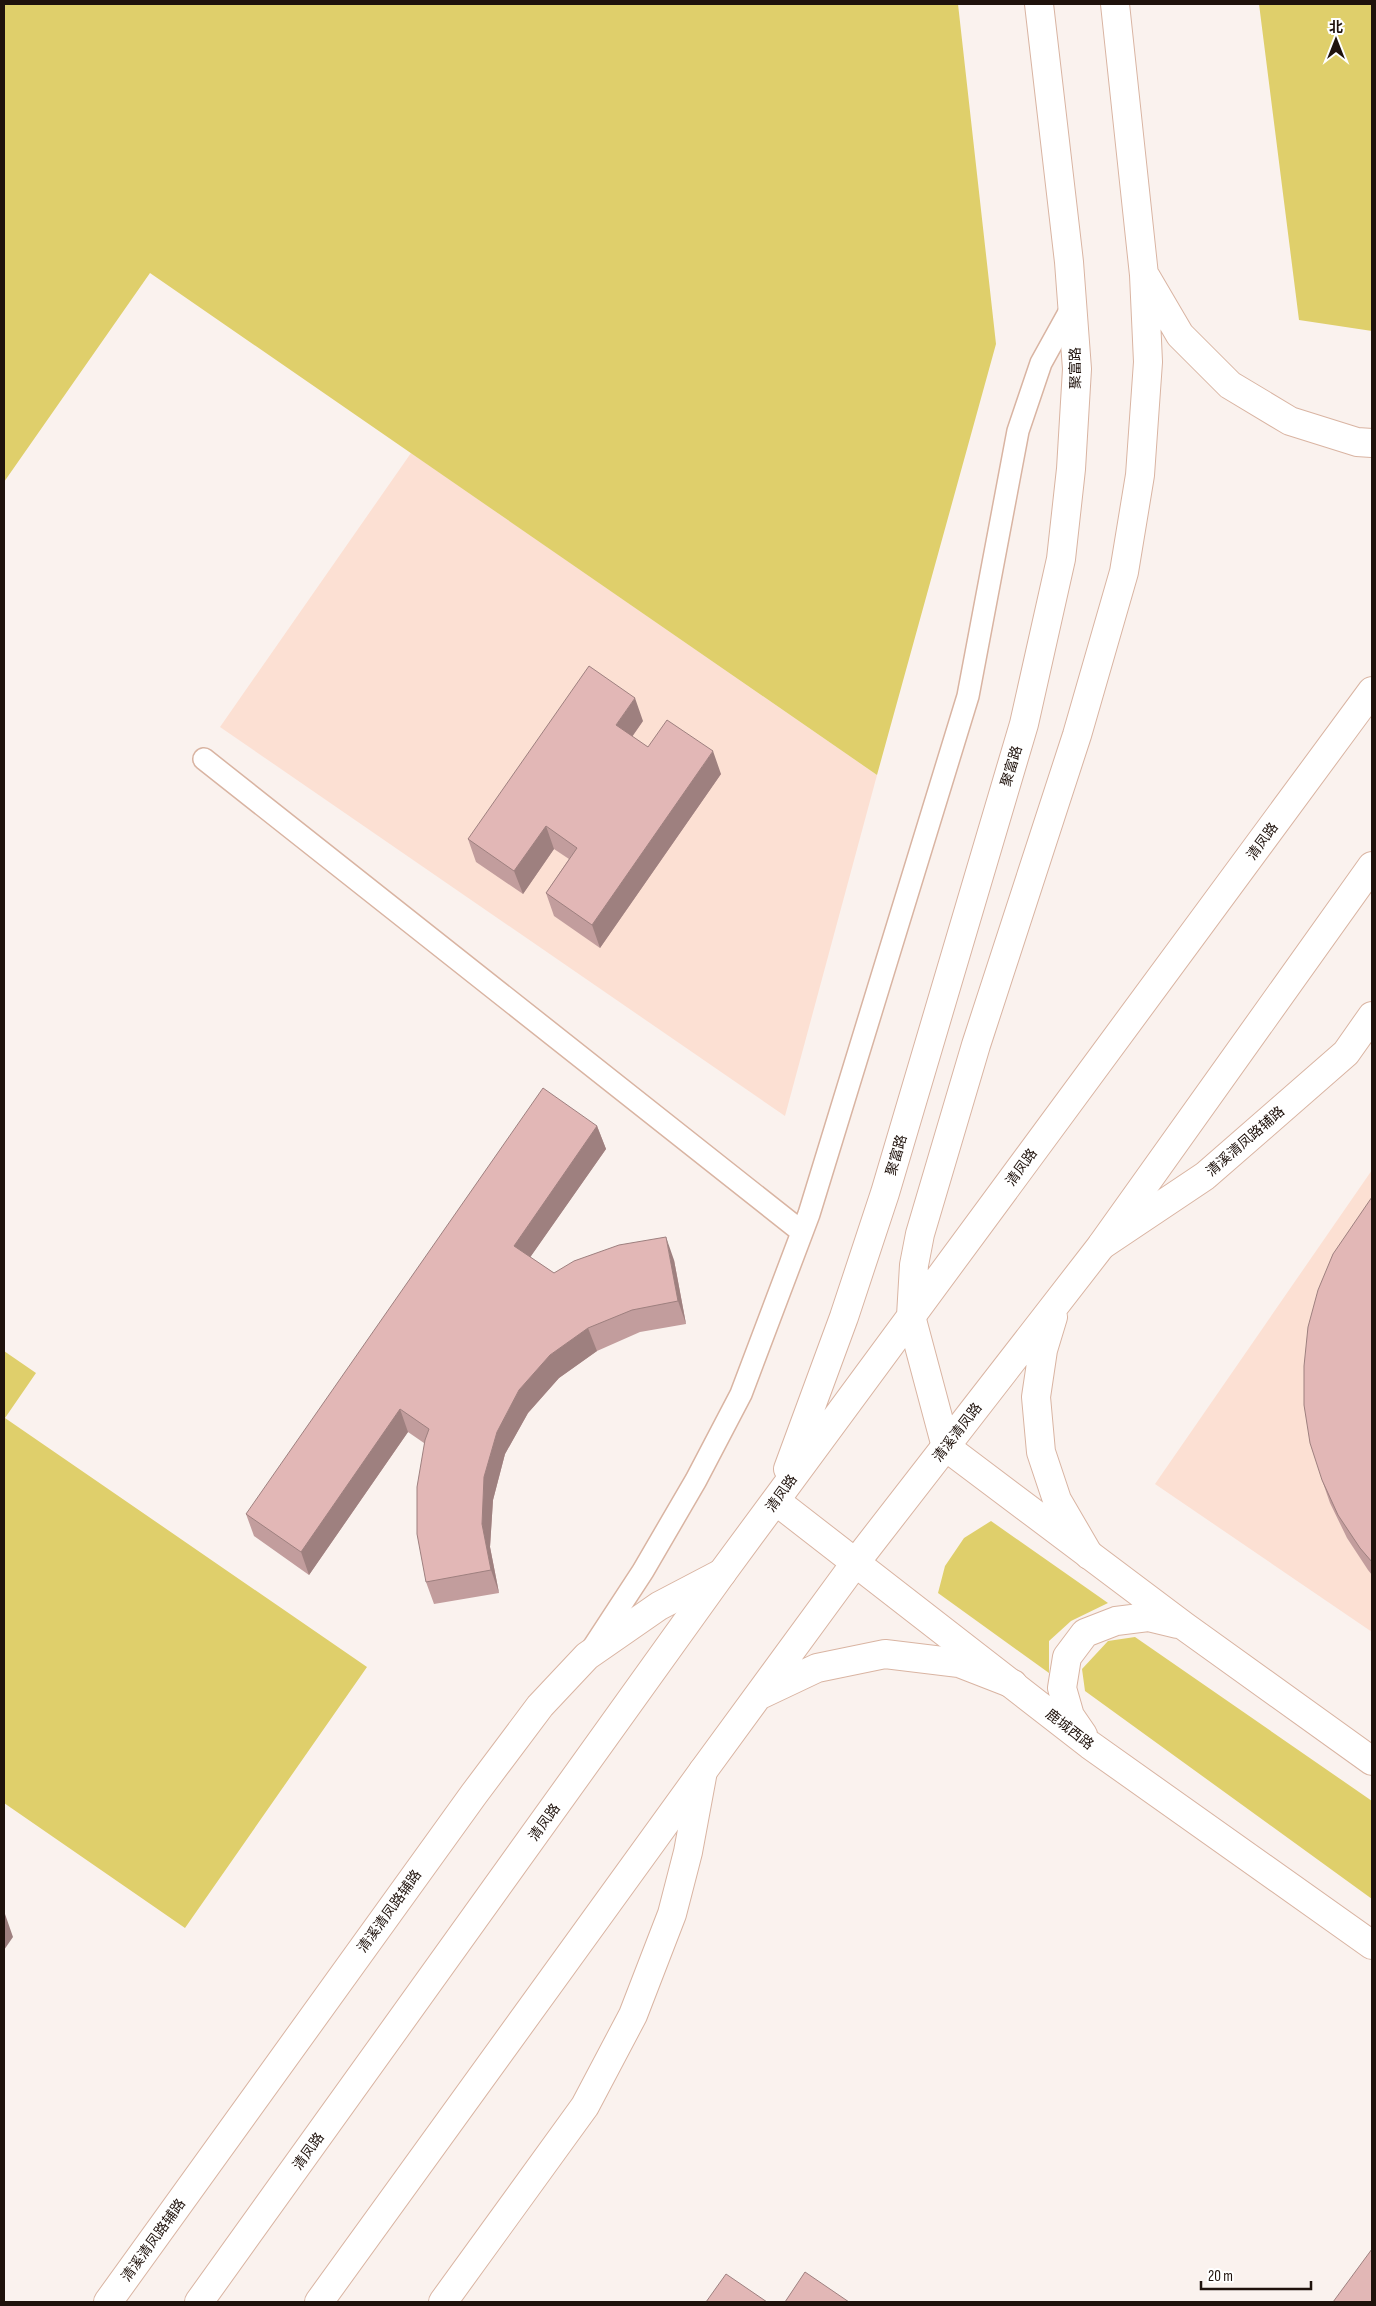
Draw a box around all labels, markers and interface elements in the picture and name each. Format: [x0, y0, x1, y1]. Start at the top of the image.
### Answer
north arrow [1311, 15, 1361, 65]
text: 北 [1329, 19, 1343, 36]
street label: 聚富路 [1067, 347, 1084, 389]
street label: 聚富路 [997, 744, 1026, 789]
street label: 清凤路 [1243, 819, 1282, 863]
street label: 清溪清凤路辅路 [1203, 1103, 1288, 1180]
street label: 聚富路 [883, 1133, 910, 1178]
street label: 清凤路 [1002, 1145, 1041, 1189]
street label: 清溪清凤路 [929, 1399, 986, 1465]
street label: 清凤路 [762, 1471, 801, 1515]
street label: 鹿城西路 [1042, 1705, 1097, 1753]
street label: 清凤路 [525, 1800, 564, 1844]
street label: 清溪清凤路辅路 [354, 1867, 425, 1956]
street label: 清凤路 [289, 2129, 328, 2173]
street label: 清溪清凤路辅路 [118, 2196, 189, 2285]
scale bar [1201, 2258, 1311, 2290]
text: 20 m [1208, 2267, 1233, 2286]

